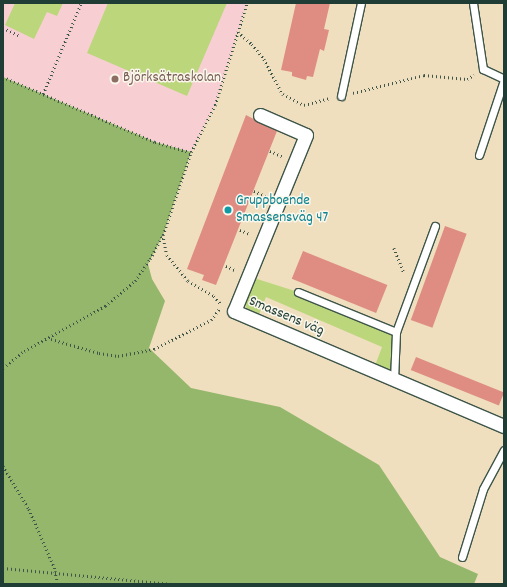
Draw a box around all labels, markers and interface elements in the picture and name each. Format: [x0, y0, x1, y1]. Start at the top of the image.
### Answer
place label: Björksätraskolan [123, 70, 221, 88]
marker: Björksätraskolan [110, 74, 120, 84]
place label: Gruppboende Smassensväg 47 [236, 192, 328, 227]
marker: Gruppboende Smassensväg 47 [223, 205, 233, 215]
street label: Smassens väg [246, 293, 326, 341]

